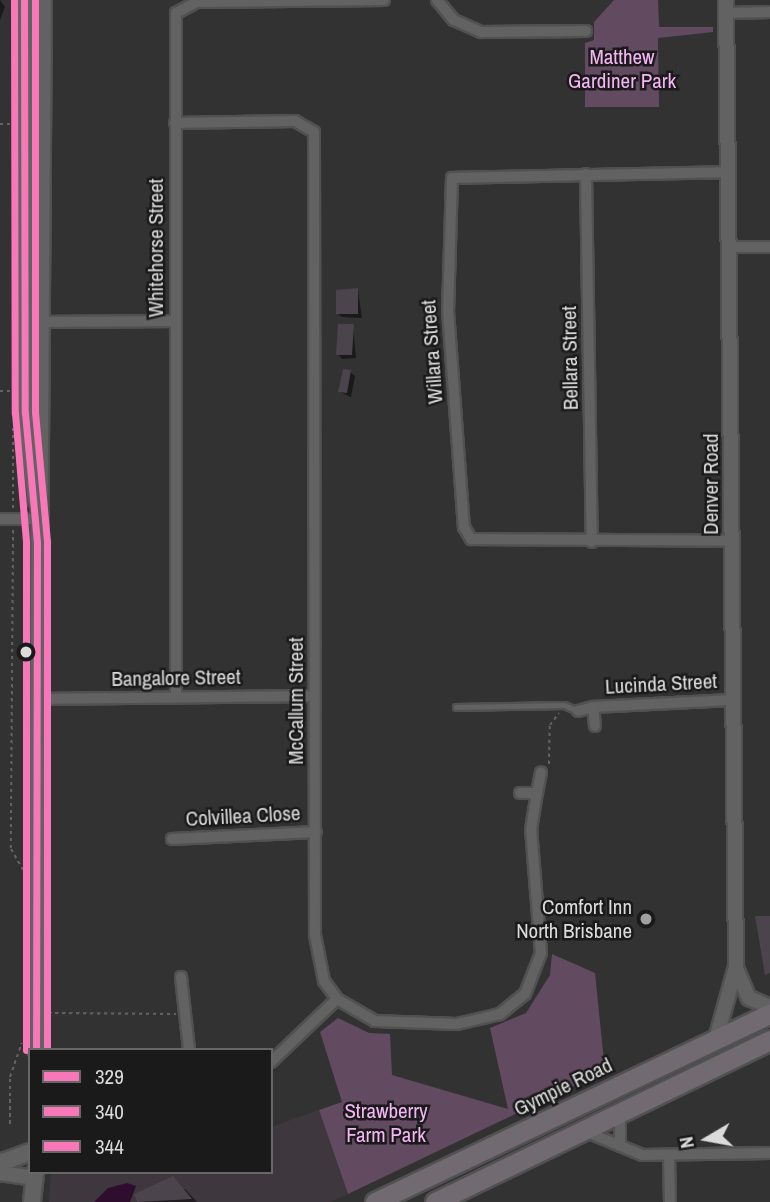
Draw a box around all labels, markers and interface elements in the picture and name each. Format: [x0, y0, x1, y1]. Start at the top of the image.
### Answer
park label: Matthew Gardiner Park [568, 44, 676, 94]
street label: Whitehorse Street [143, 179, 169, 317]
street label: Willara Street [416, 299, 448, 405]
street label: Bellara Street [556, 306, 584, 410]
street label: Denver Road [698, 433, 724, 535]
street label: McCallum Street [283, 637, 309, 765]
unlabelled marker [19, 645, 33, 659]
street label: Bangalore Street [111, 664, 241, 692]
street label: Lucinda Street [604, 668, 718, 700]
street label: Colvillea Close [185, 800, 301, 832]
place label: Comfort Inn North Brisbane [516, 894, 632, 944]
marker: Comfort Inn North Brisbane [638, 911, 654, 927]
legend [28, 1048, 273, 1174]
street label: Gympie Road [510, 1052, 616, 1122]
text: 329 [95, 1062, 124, 1091]
text: 340 [95, 1097, 124, 1126]
park label: Strawberry Farm Park [344, 1098, 428, 1148]
north arrow [672, 1104, 742, 1174]
text: 344 [95, 1132, 124, 1161]
text: N [673, 1135, 700, 1150]

